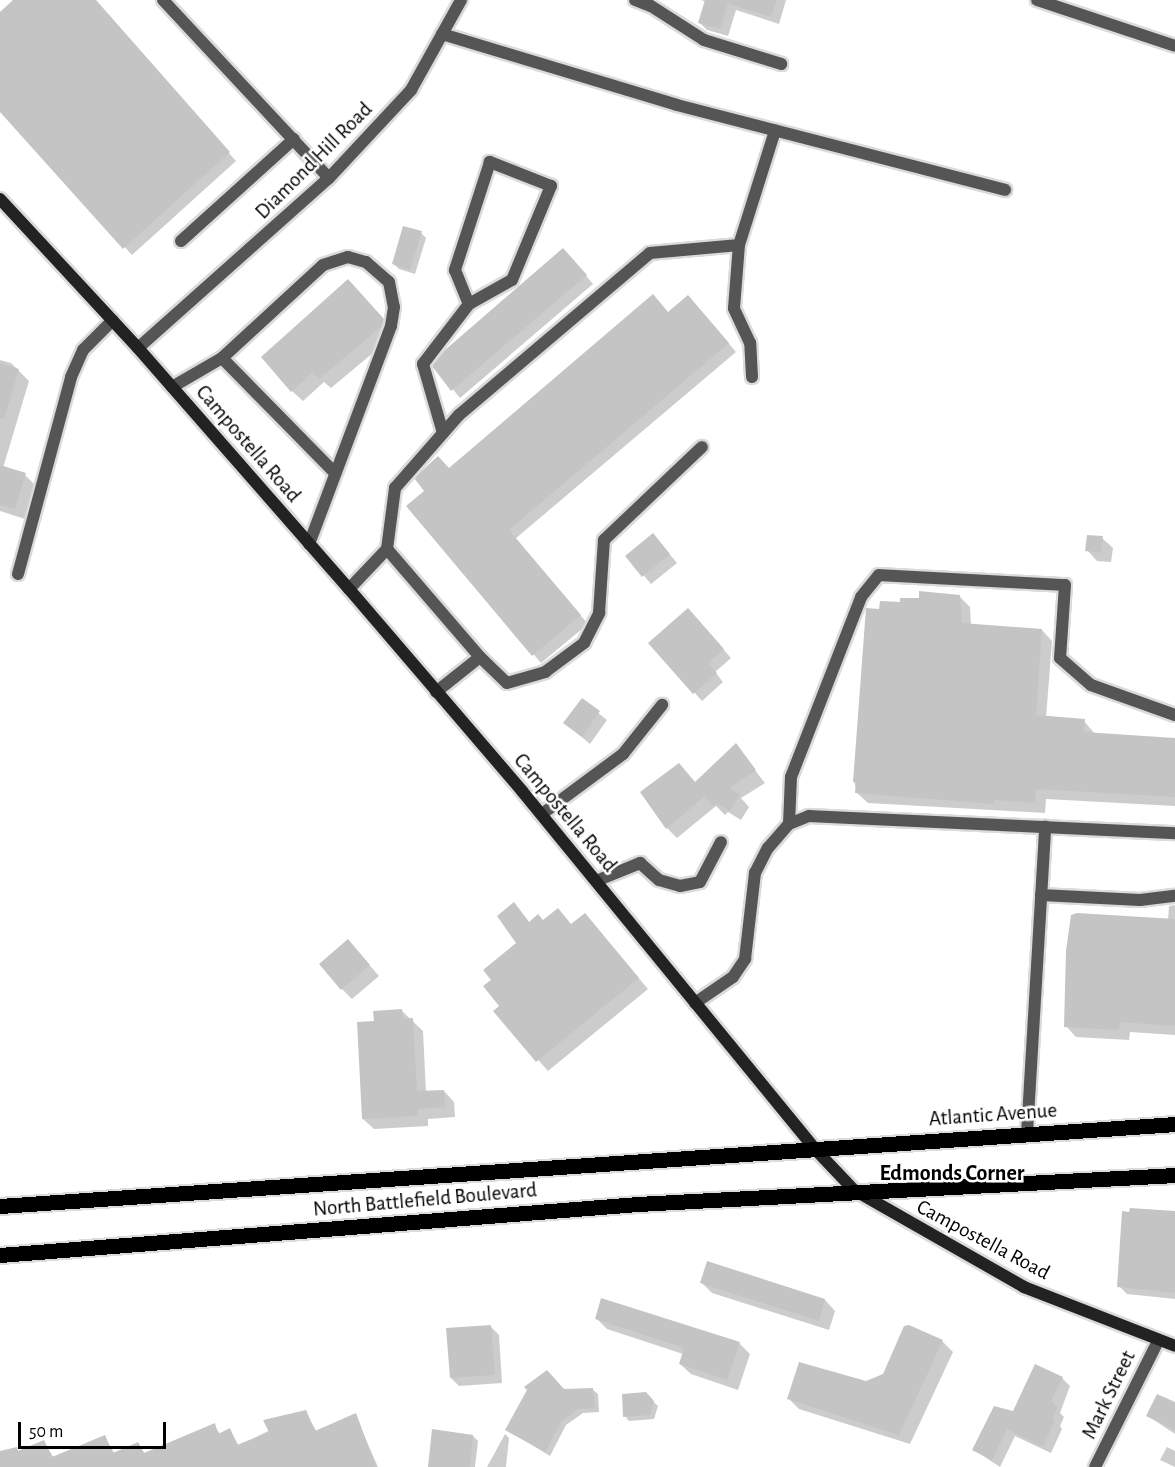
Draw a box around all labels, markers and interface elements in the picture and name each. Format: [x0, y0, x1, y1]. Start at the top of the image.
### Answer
street label: Diamond Hill Road [250, 97, 378, 225]
street label: Campostella Road [190, 380, 306, 508]
street label: Campostella Road [508, 748, 622, 878]
street label: Atlantic Avenue [928, 1098, 1058, 1132]
district label: Edmonds Corner [880, 1161, 1024, 1187]
street label: North Battlefield Boulevard [312, 1178, 538, 1222]
street label: Campostella Road [912, 1194, 1054, 1286]
street label: Mark Street [1077, 1347, 1141, 1443]
scale bar [21, 1410, 170, 1448]
text: 50 m [29, 1423, 63, 1441]

